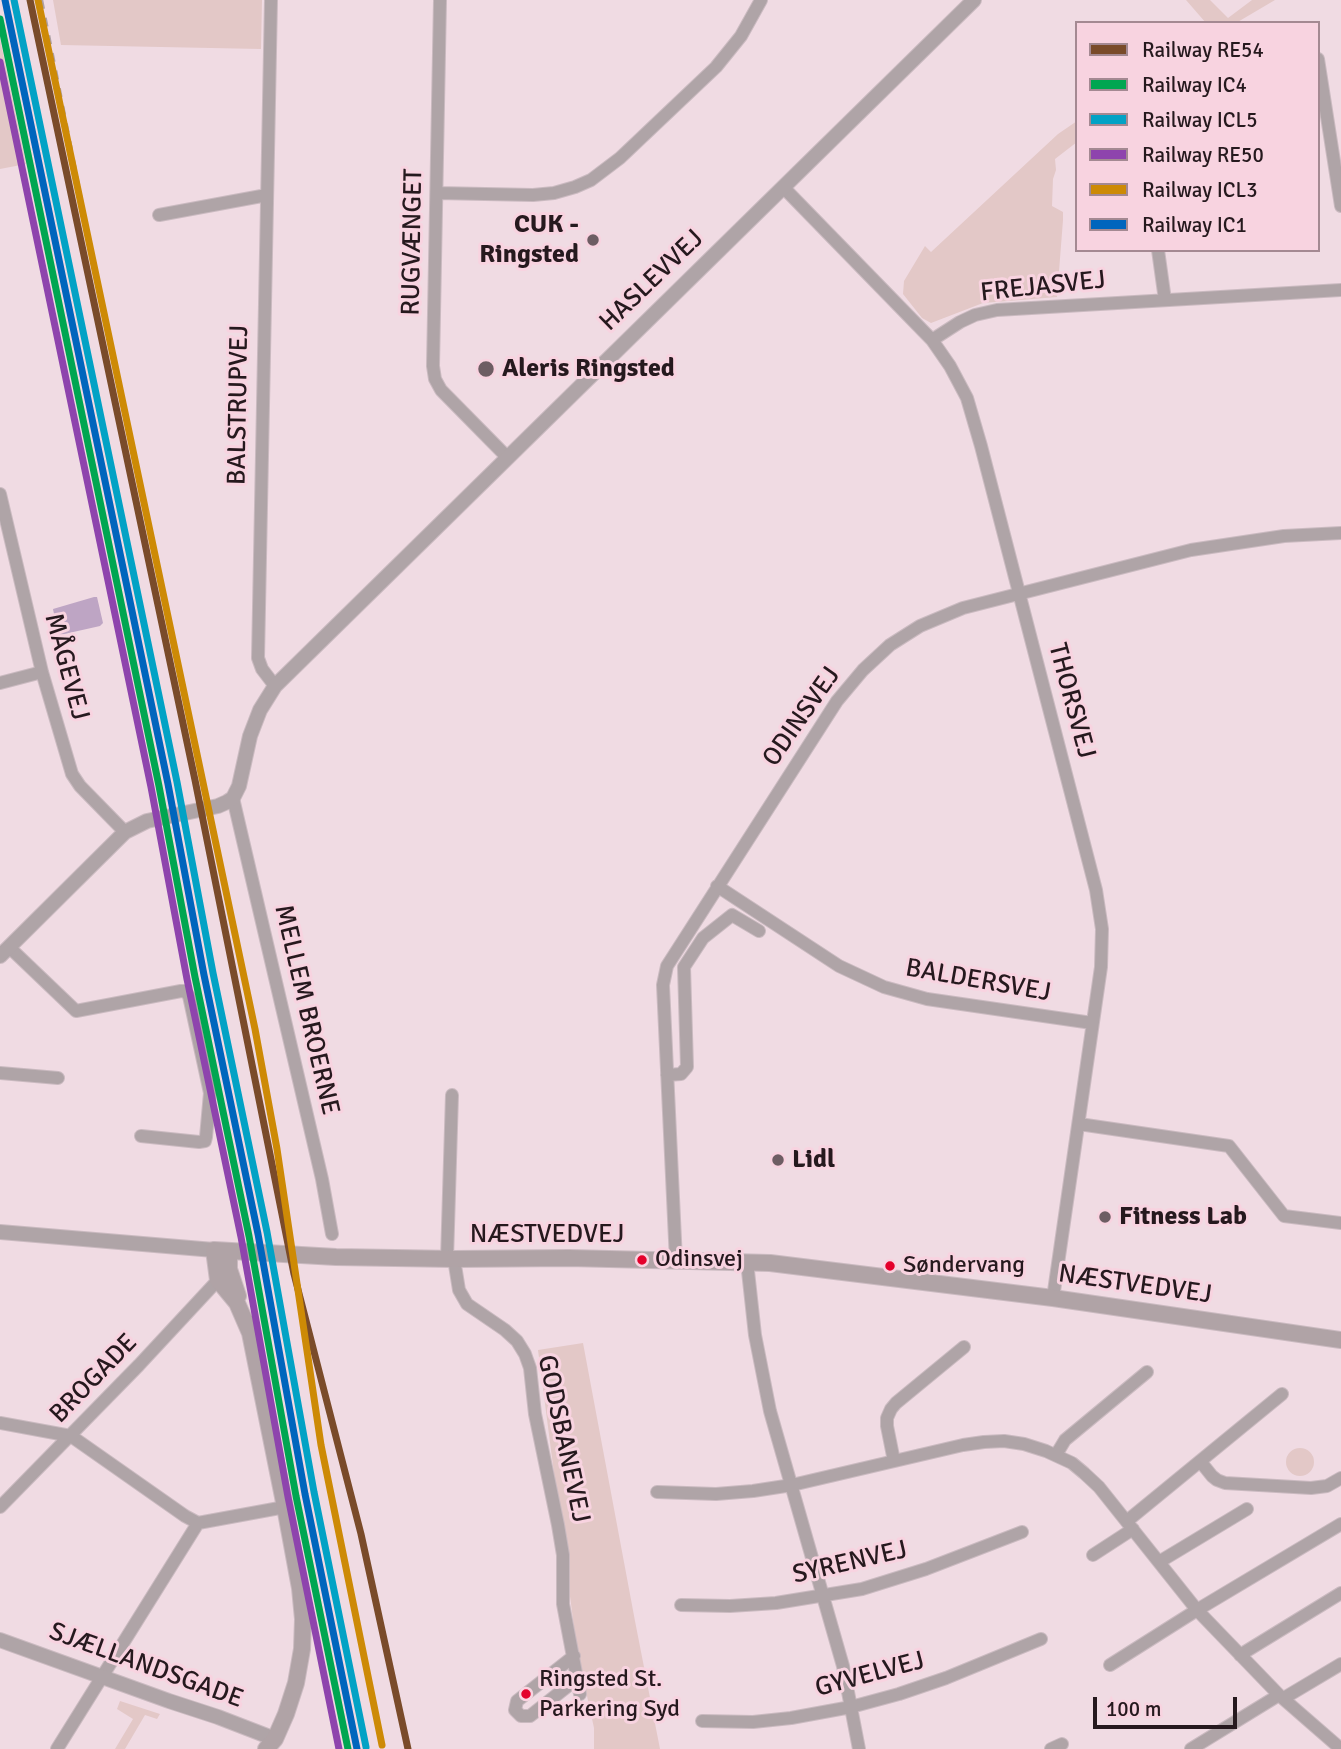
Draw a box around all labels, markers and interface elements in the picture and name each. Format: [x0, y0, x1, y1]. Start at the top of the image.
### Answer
legend [1075, 21, 1320, 252]
text: Railway RE54 [1142, 37, 1264, 63]
text: Railway IC4 [1142, 72, 1247, 98]
text: Railway ICL5 [1142, 107, 1258, 133]
text: Railway RE50 [1142, 142, 1264, 168]
street label: RUGVÆNGET [396, 168, 430, 316]
text: Railway ICL3 [1142, 177, 1258, 203]
place label: CUK - Ringsted [479, 209, 579, 270]
text: Railway IC1 [1142, 212, 1247, 238]
street label: HASLEVVEJ [594, 224, 710, 338]
marker: CUK - Ringsted [585, 232, 601, 248]
street label: FREJASVEJ [979, 265, 1107, 309]
street label: BALSTRUPVEJ [222, 325, 256, 485]
place label: Aleris Ringsted [502, 353, 675, 385]
marker: Aleris Ringsted [476, 359, 496, 379]
street label: MÅGEVEJ [37, 610, 95, 724]
street label: THORSVEJ [1041, 640, 1101, 762]
street label: ODINSVEJ [756, 661, 848, 773]
street label: MELLEM BROERNE [267, 902, 345, 1118]
street label: BALDERSVEJ [903, 953, 1053, 1009]
place label: Lidl [792, 1144, 835, 1176]
marker: Lidl [770, 1152, 786, 1168]
place label: Fitness Lab [1119, 1201, 1247, 1233]
marker: Fitness Lab [1097, 1209, 1113, 1225]
street label: NÆSTVEDVEJ [470, 1219, 624, 1251]
place label: Odinsvej [655, 1246, 743, 1274]
place label: Søndervang [903, 1252, 1025, 1280]
marker: Odinsvej [635, 1253, 649, 1267]
marker: Søndervang [883, 1259, 897, 1273]
street label: NÆSTVEDVEJ [1056, 1259, 1214, 1311]
street label: BROGADE [44, 1328, 144, 1430]
street label: GODSBANEVEJ [530, 1352, 596, 1526]
street label: SYRENVEJ [790, 1535, 910, 1591]
street label: SJÆLLANDSGADE [45, 1616, 247, 1716]
street label: GYVELVEJ [812, 1645, 928, 1705]
place label: Ringsted St. Parkering Syd [539, 1666, 680, 1722]
scale bar [1096, 1682, 1240, 1726]
marker: Ringsted St. Parkering Syd [519, 1687, 533, 1701]
text: 100 m [1106, 1696, 1161, 1722]

